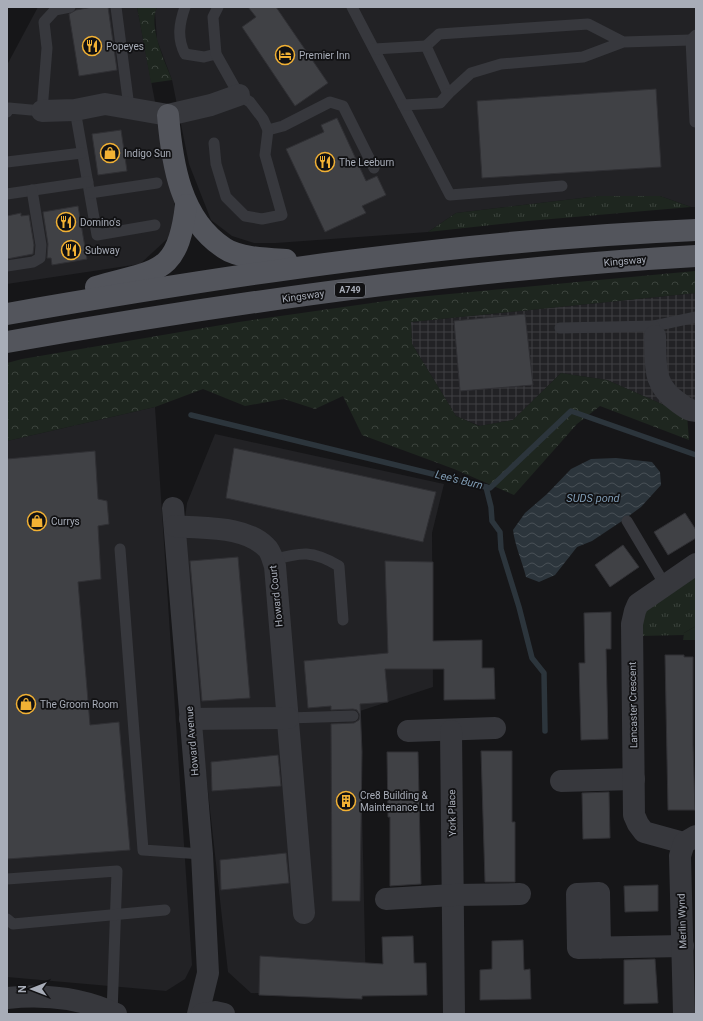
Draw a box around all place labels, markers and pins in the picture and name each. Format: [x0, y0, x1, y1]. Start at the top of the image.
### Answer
restaurant icon: Popeyes [81, 35, 103, 57]
place label: Popeyes [106, 41, 144, 52]
hotel icon: Premier Inn [274, 44, 296, 66]
place label: Premier Inn [299, 50, 350, 61]
shop icon: Indigo Sun [99, 142, 121, 164]
place label: Indigo Sun [124, 148, 171, 159]
restaurant icon: The Leeburn [314, 151, 336, 173]
place label: The Leeburn [339, 157, 394, 168]
restaurant icon: Domino's [55, 211, 77, 233]
place label: Domino's [80, 217, 121, 228]
restaurant icon: Subway [60, 239, 82, 261]
place label: Subway [85, 245, 120, 256]
shop icon: Currys [26, 510, 48, 532]
place label: Currys [51, 516, 80, 527]
shop icon: The Groom Room [15, 693, 37, 715]
place label: The Groom Room [40, 699, 119, 710]
building icon: Cre8 Building & Maintenance Ltd [335, 790, 357, 812]
place label: Cre8 Building & Maintenance Ltd [360, 790, 435, 813]

